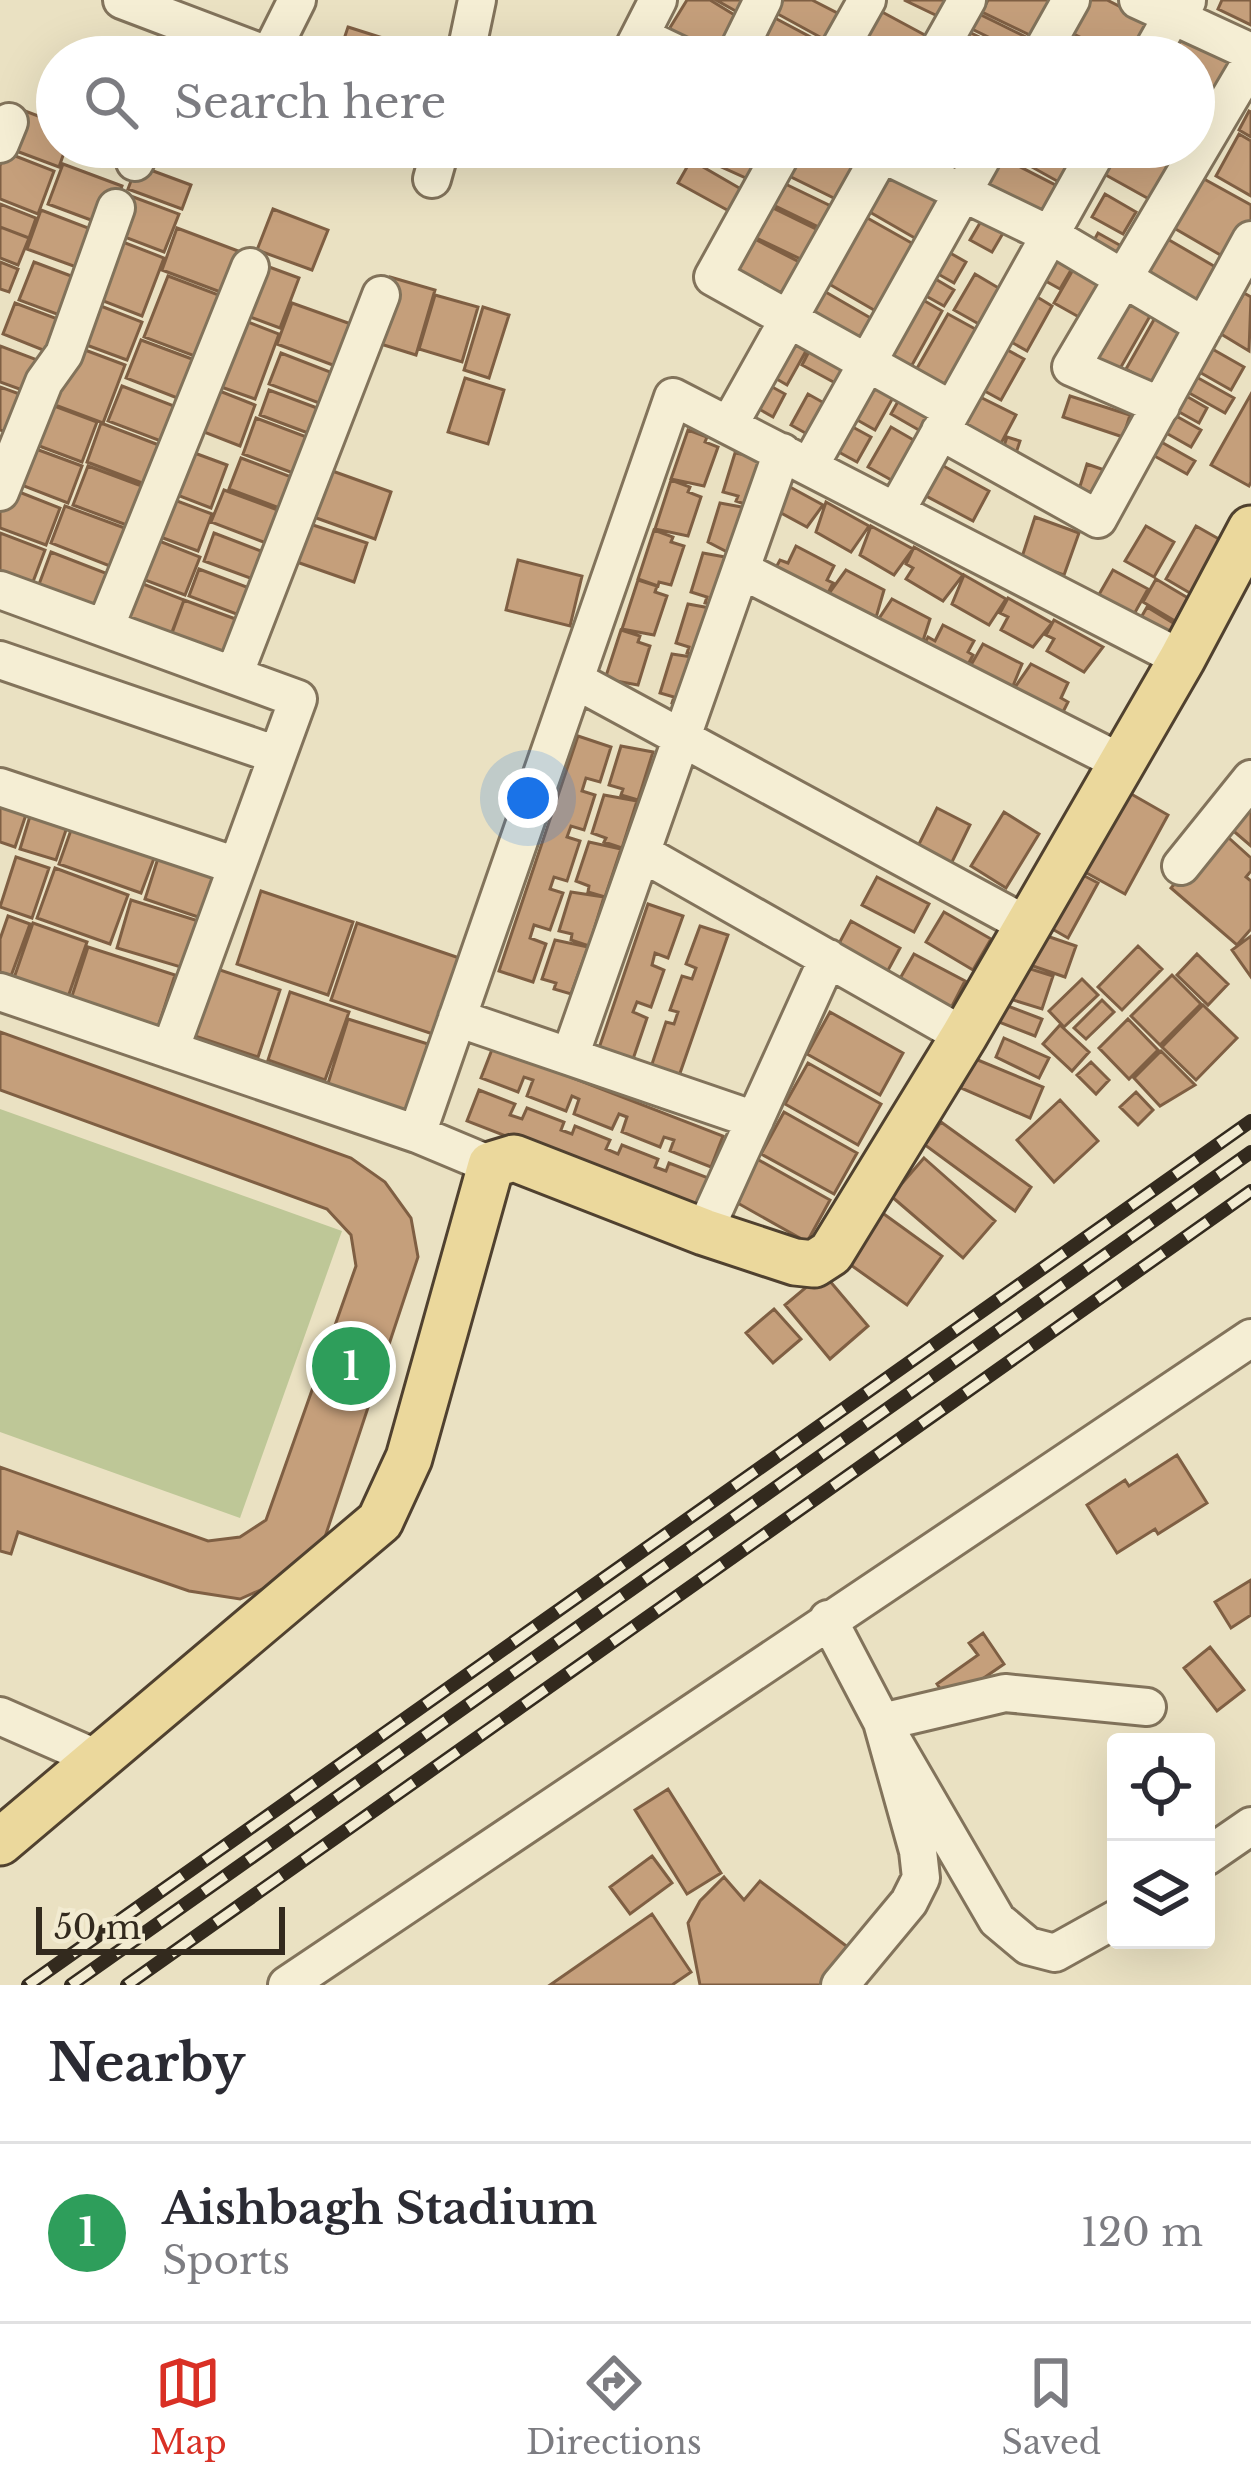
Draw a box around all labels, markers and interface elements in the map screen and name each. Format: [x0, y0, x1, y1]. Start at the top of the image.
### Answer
search box [36, 36, 1215, 168]
icon: search [78, 69, 144, 135]
text: Search here [174, 74, 446, 130]
your location [498, 768, 558, 828]
pin: 1 [312, 1321, 390, 1411]
map controls [1107, 1733, 1215, 1949]
button: locate [1107, 1733, 1215, 1841]
button: layers [1107, 1841, 1215, 1949]
scale bar [36, 1901, 285, 1954]
text: 50 m [54, 1907, 141, 1948]
text: Nearby [48, 2032, 245, 2095]
text: Aishbagh Stadium [162, 2180, 597, 2236]
text: 1 [78, 2208, 96, 2257]
text: 120 m [1081, 2208, 1203, 2257]
text: Sports [162, 2236, 290, 2285]
tab: Map [150, 2350, 227, 2463]
tab: Directions [526, 2350, 702, 2463]
tab: Saved [1002, 2350, 1101, 2463]

